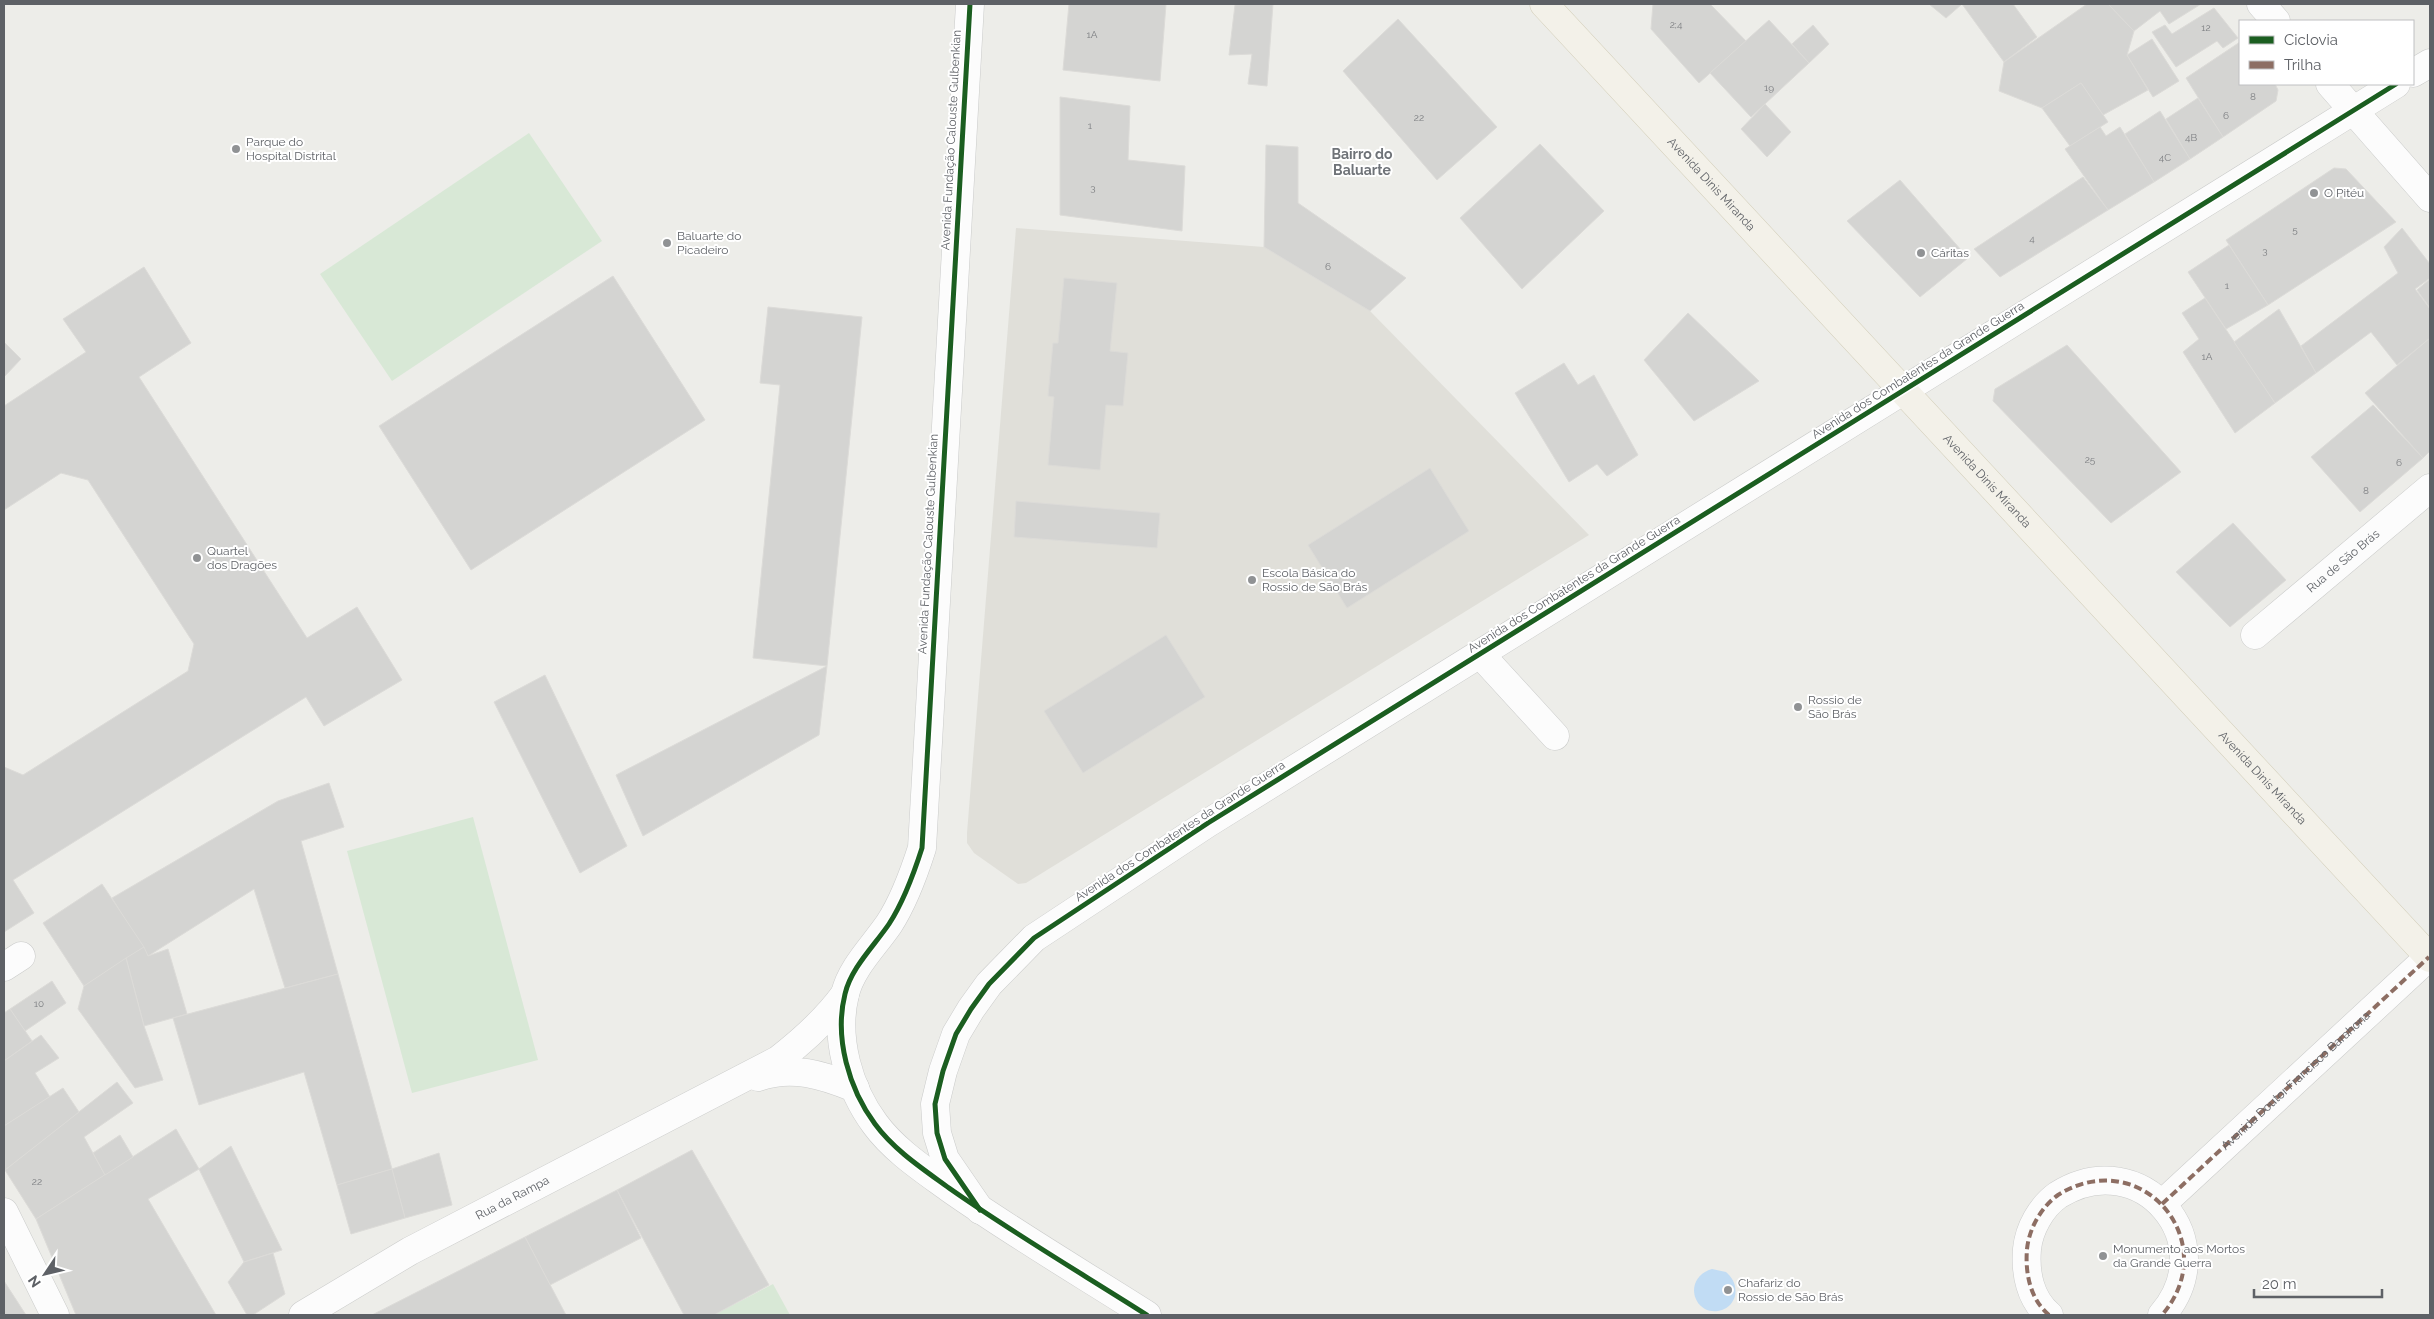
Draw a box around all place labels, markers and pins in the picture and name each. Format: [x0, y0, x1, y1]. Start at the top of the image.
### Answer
place label: Parque do Hospital Distrital [246, 135, 337, 163]
marker: Parque do Hospital Distrital [230, 143, 242, 155]
place label: O Pitéu [2324, 186, 2364, 200]
marker: O Pitéu [2308, 187, 2320, 199]
place label: Baluarte do Picadeiro [677, 229, 741, 257]
marker: Baluarte do Picadeiro [661, 237, 673, 249]
place label: Cáritas [1931, 246, 1969, 260]
marker: Cáritas [1915, 247, 1927, 259]
place label: Quartel dos Dragões [207, 544, 277, 572]
marker: Quartel dos Dragões [191, 552, 203, 564]
place label: Escola Básica do Rossio de São Brás [1262, 566, 1367, 594]
marker: Escola Básica do Rossio de São Brás [1246, 574, 1258, 586]
place label: Rossio de São Brás [1808, 693, 1862, 721]
marker: Rossio de São Brás [1792, 701, 1804, 713]
place label: Monumento aos Mortos da Grande Guerra [2113, 1242, 2245, 1270]
marker: Monumento aos Mortos da Grande Guerra [2097, 1250, 2109, 1262]
place label: Chafariz do Rossio de São Brás [1738, 1276, 1843, 1304]
marker: Chafariz do Rossio de São Brás [1722, 1284, 1734, 1296]

